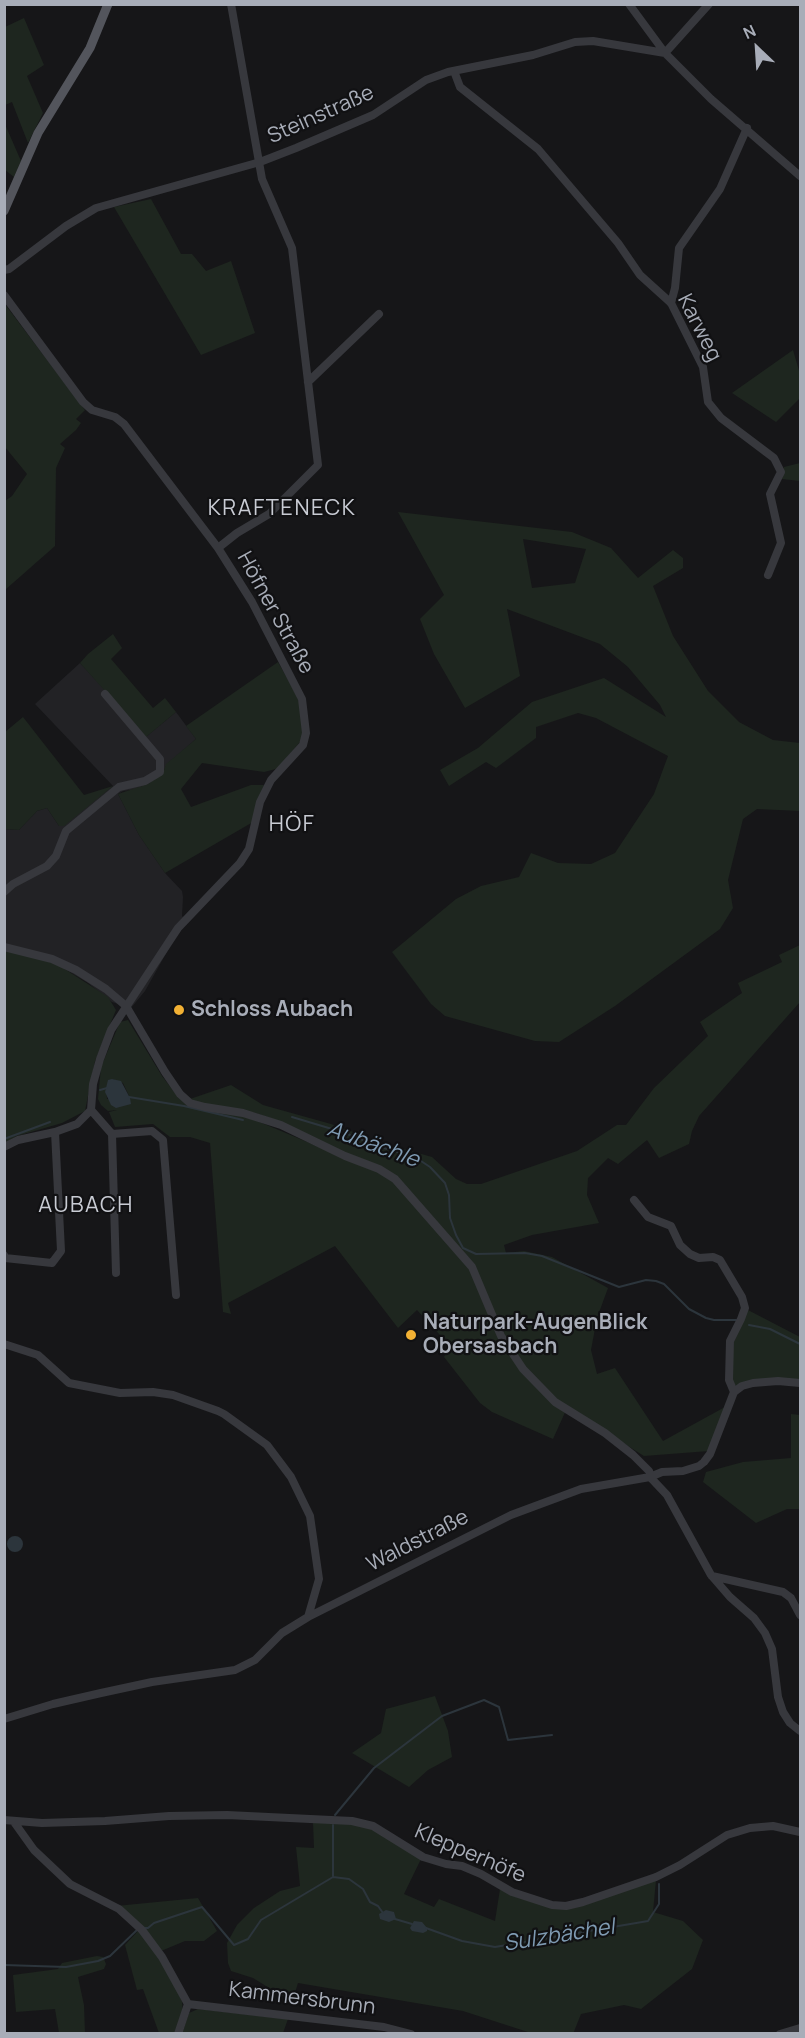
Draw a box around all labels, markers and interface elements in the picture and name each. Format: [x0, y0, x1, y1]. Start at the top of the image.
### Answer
north arrow [727, 18, 787, 78]
text: N [740, 19, 759, 44]
street label: Steinstraße [264, 80, 378, 150]
street label: Karweg [671, 290, 727, 366]
district label: KRAFTENECK [208, 496, 356, 522]
street label: Höfner Straße [231, 548, 319, 678]
district label: HÖF [269, 812, 315, 838]
place label: Schloss Aubach [191, 997, 353, 1023]
marker: Schloss Aubach [172, 1003, 186, 1017]
water label: Aubächle [324, 1116, 422, 1174]
district label: AUBACH [38, 1193, 134, 1219]
place label: Naturpark-AugenBlick Obersasbach [423, 1310, 647, 1360]
marker: Naturpark-AugenBlick Obersasbach [404, 1328, 418, 1342]
street label: Waldstraße [363, 1505, 473, 1577]
street label: Klepperhöfe [411, 1819, 529, 1889]
water label: Sulzbächel [502, 1914, 616, 1958]
street label: Kammersbrunn [227, 1978, 377, 2020]

